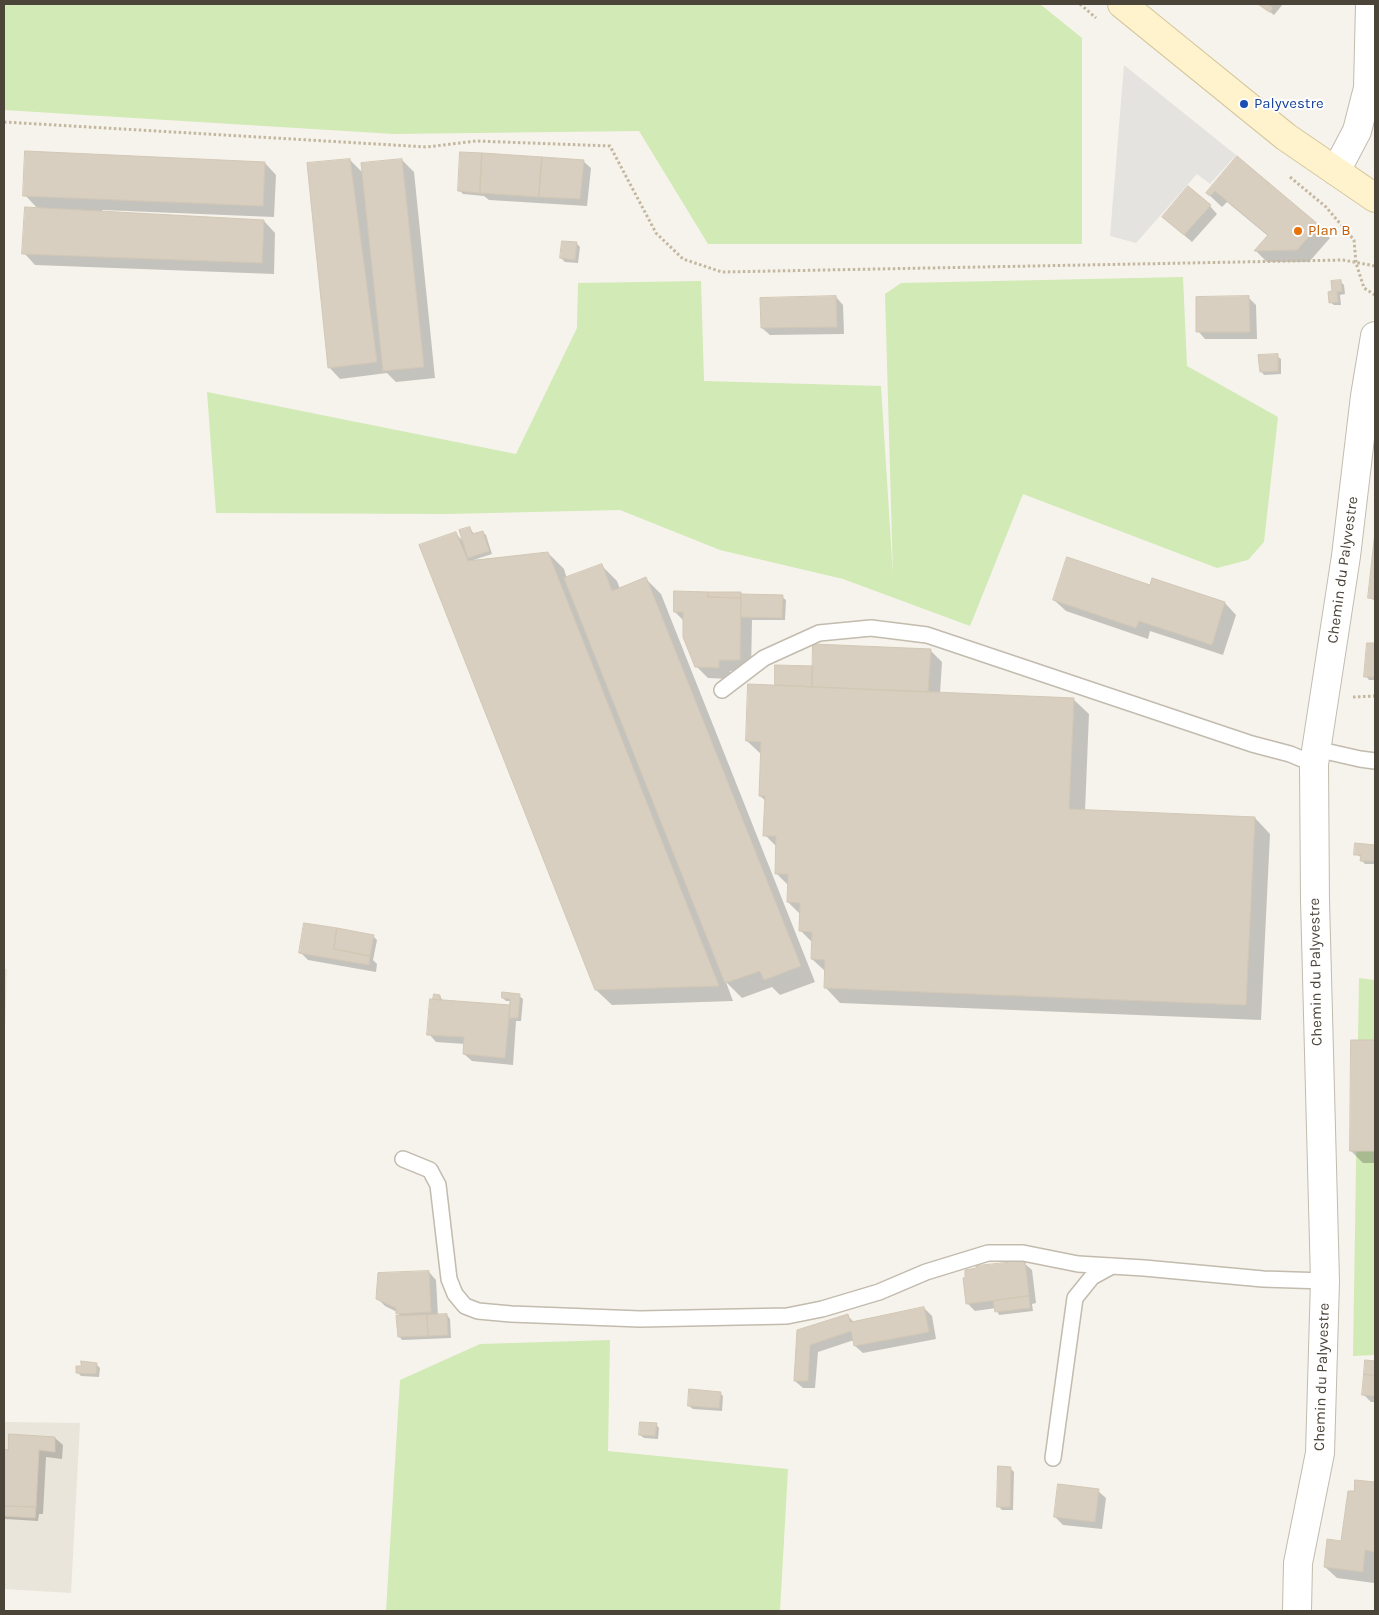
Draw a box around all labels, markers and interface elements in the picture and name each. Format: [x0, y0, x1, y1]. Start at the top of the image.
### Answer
place label: Palyvestre [1254, 95, 1324, 113]
marker: Palyvestre [1238, 98, 1250, 110]
place label: Plan B [1308, 222, 1351, 240]
marker: Plan B [1292, 225, 1304, 237]
street label: Chemin du Palyvestre [1324, 495, 1362, 645]
street label: Chemin du Palyvestre [1306, 898, 1326, 1046]
street label: Chemin du Palyvestre [1310, 1303, 1334, 1451]

